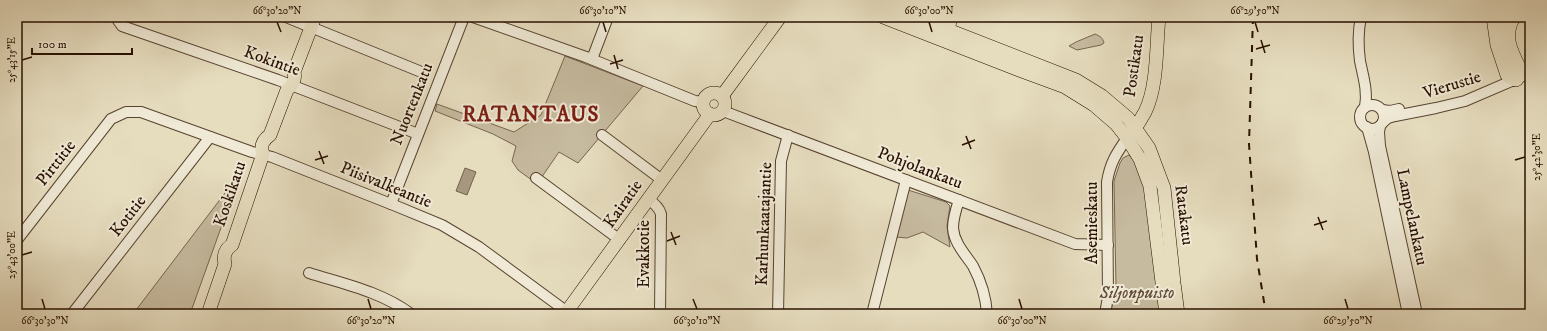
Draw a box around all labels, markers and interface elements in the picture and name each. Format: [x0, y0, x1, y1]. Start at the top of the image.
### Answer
text: 66°30'20"N [253, 5, 301, 17]
text: 66°30'10"N [579, 5, 627, 17]
text: 66°30'00"N [904, 5, 954, 17]
text: 66°29'50"N [1230, 5, 1280, 17]
scale bar [32, 30, 132, 56]
street label: Postikatu [1119, 33, 1149, 99]
text: 25°43'15"E [6, 37, 18, 83]
text: 100 m [38, 37, 67, 52]
street label: Kokintie [241, 41, 303, 81]
street label: Nuortenkatu [386, 60, 438, 148]
street label: Vierustie [1420, 66, 1483, 104]
district label: RATANTAUS [462, 102, 600, 128]
text: 25°42'30"E [1531, 133, 1543, 181]
street label: Pirttitie [31, 135, 81, 191]
street label: Pohjolankatu [874, 142, 966, 194]
street label: Piisivalkeantie [337, 157, 435, 213]
street label: Koskikatu [209, 158, 251, 230]
street label: Karhunkaatajantie [751, 162, 777, 286]
street label: Lampelankatu [1391, 167, 1433, 267]
street label: Kairatie [599, 176, 647, 232]
street label: Asemieskatu [1081, 182, 1103, 264]
street label: Ratakatu [1169, 184, 1199, 246]
street label: Kotitie [105, 191, 151, 241]
street label: Evakkotie [633, 220, 655, 288]
text: 25°43'00"E [6, 231, 18, 279]
park label: Siljonpuisto [1099, 282, 1174, 304]
text: 66°30'30"N [21, 315, 69, 327]
text: 66°30'20"N [347, 315, 395, 327]
text: 66°30'10"N [673, 315, 721, 327]
text: 66°30'00"N [997, 315, 1047, 327]
text: 66°29'50"N [1323, 315, 1373, 327]

